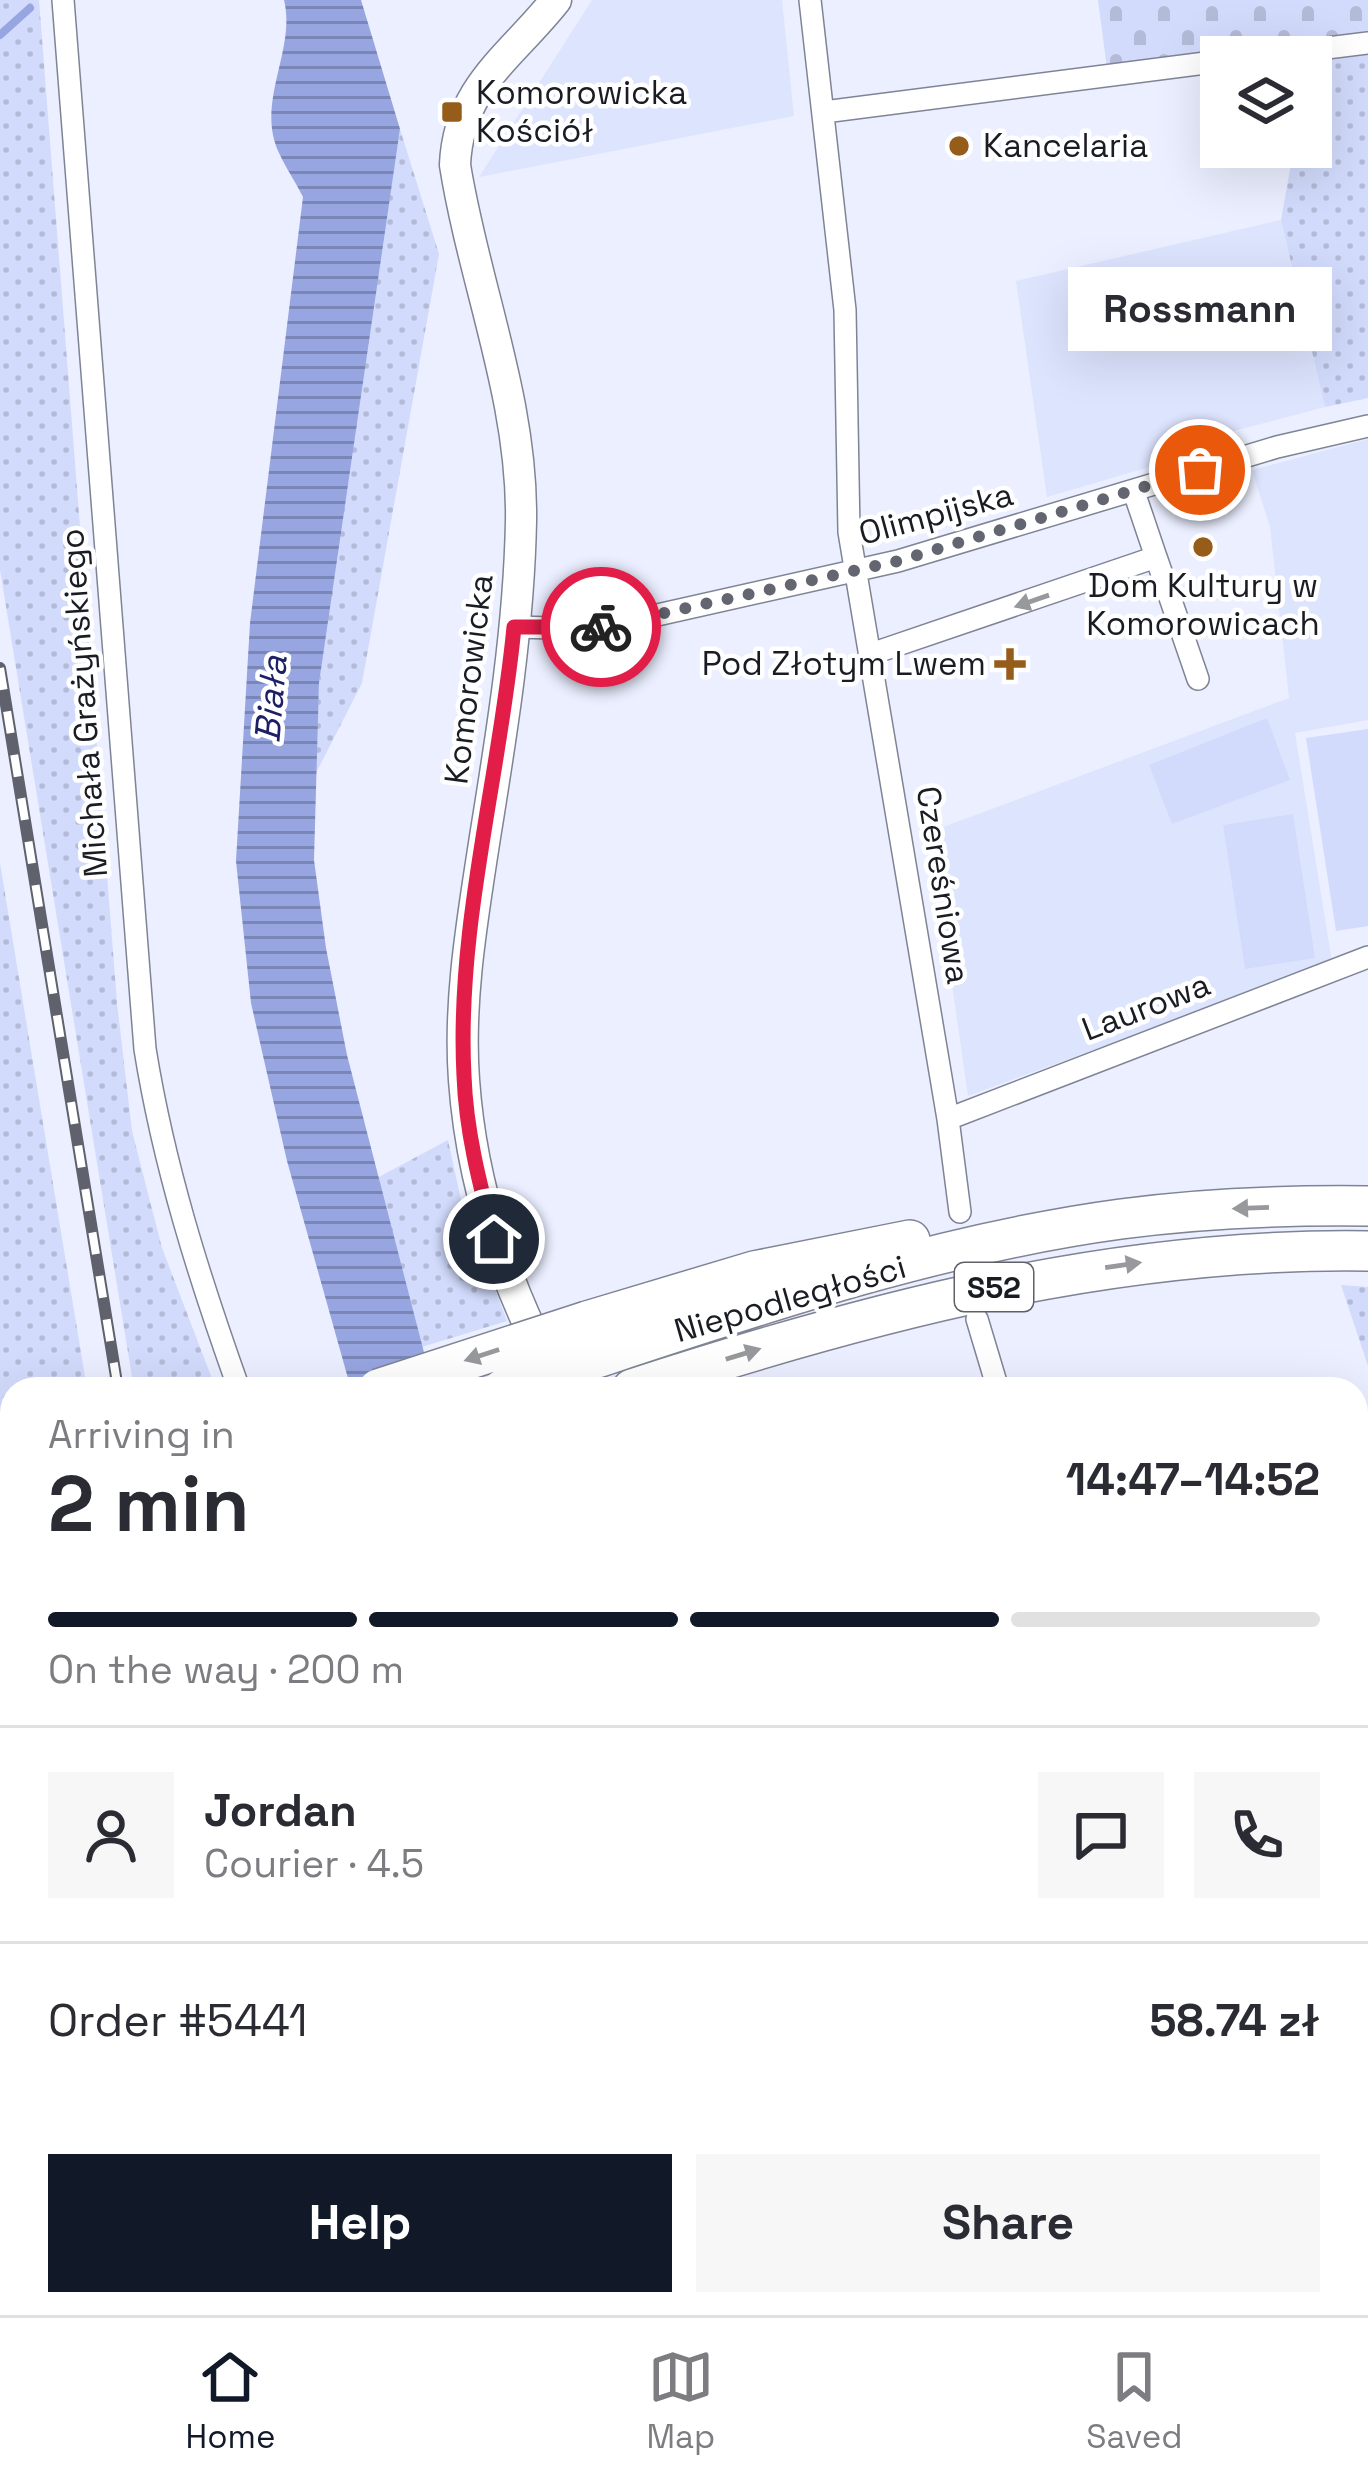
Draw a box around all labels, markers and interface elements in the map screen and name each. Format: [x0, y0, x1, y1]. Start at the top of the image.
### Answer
map controls [1200, 36, 1332, 168]
button: layers [1200, 36, 1332, 168]
place label: Komorowicka Kościół [476, 72, 687, 152]
marker: Komorowicka Kościół [439, 99, 465, 125]
place label: Kancelaria [983, 125, 1148, 167]
marker: Kancelaria [946, 133, 972, 159]
callout: Rossmann [1068, 266, 1332, 350]
text: Rossmann [1103, 284, 1297, 333]
pin [1149, 419, 1251, 521]
icon: bag [1167, 437, 1233, 503]
street label: Olimpijska [854, 473, 1018, 555]
street label: Michała Grażyńskiego [51, 527, 117, 879]
marker: Dom Kultury w Komorowicach [1190, 534, 1216, 560]
place label: Dom Kultury w Komorowicach [1086, 565, 1320, 645]
courier [541, 567, 661, 687]
street label: Komorowicka [435, 572, 503, 786]
one-way arrow [1013, 593, 1049, 611]
icon: bike [568, 594, 634, 660]
place label: Pod Złotym Lwem [702, 643, 986, 685]
marker: Pod Złotym Lwem [997, 651, 1023, 677]
water label: Biała [244, 653, 298, 744]
street label: Czereśniowa [907, 783, 979, 987]
street label: Laurowa [1076, 963, 1216, 1051]
pin [443, 1188, 545, 1290]
one-way arrow [1231, 1199, 1269, 1218]
icon: home [461, 1206, 527, 1272]
street label: Niepodległości [669, 1246, 911, 1352]
one-way arrow [1105, 1256, 1142, 1275]
road number: S52 [955, 1263, 1033, 1311]
one-way arrow [726, 1344, 762, 1362]
one-way arrow [463, 1347, 500, 1366]
text: Arriving in [48, 1410, 235, 1459]
text: 14:47–14:52 [1066, 1451, 1320, 1508]
text: 2 min [48, 1454, 250, 1554]
text: On the way · 200 m [48, 1645, 404, 1694]
button: person [48, 1772, 174, 1898]
button: chat [1038, 1772, 1164, 1898]
button: phone [1194, 1772, 1320, 1898]
text: Jordan [204, 1782, 357, 1839]
text: Courier · 4.5 [204, 1839, 424, 1888]
text: Order #5441 [48, 1992, 308, 2049]
text: 58.74 zł [1150, 1992, 1320, 2049]
button: Help [48, 2154, 672, 2292]
button: Share [696, 2154, 1320, 2292]
tab: Home [186, 2344, 275, 2458]
tab: Map [646, 2344, 715, 2458]
tab: Saved [1086, 2344, 1182, 2458]

